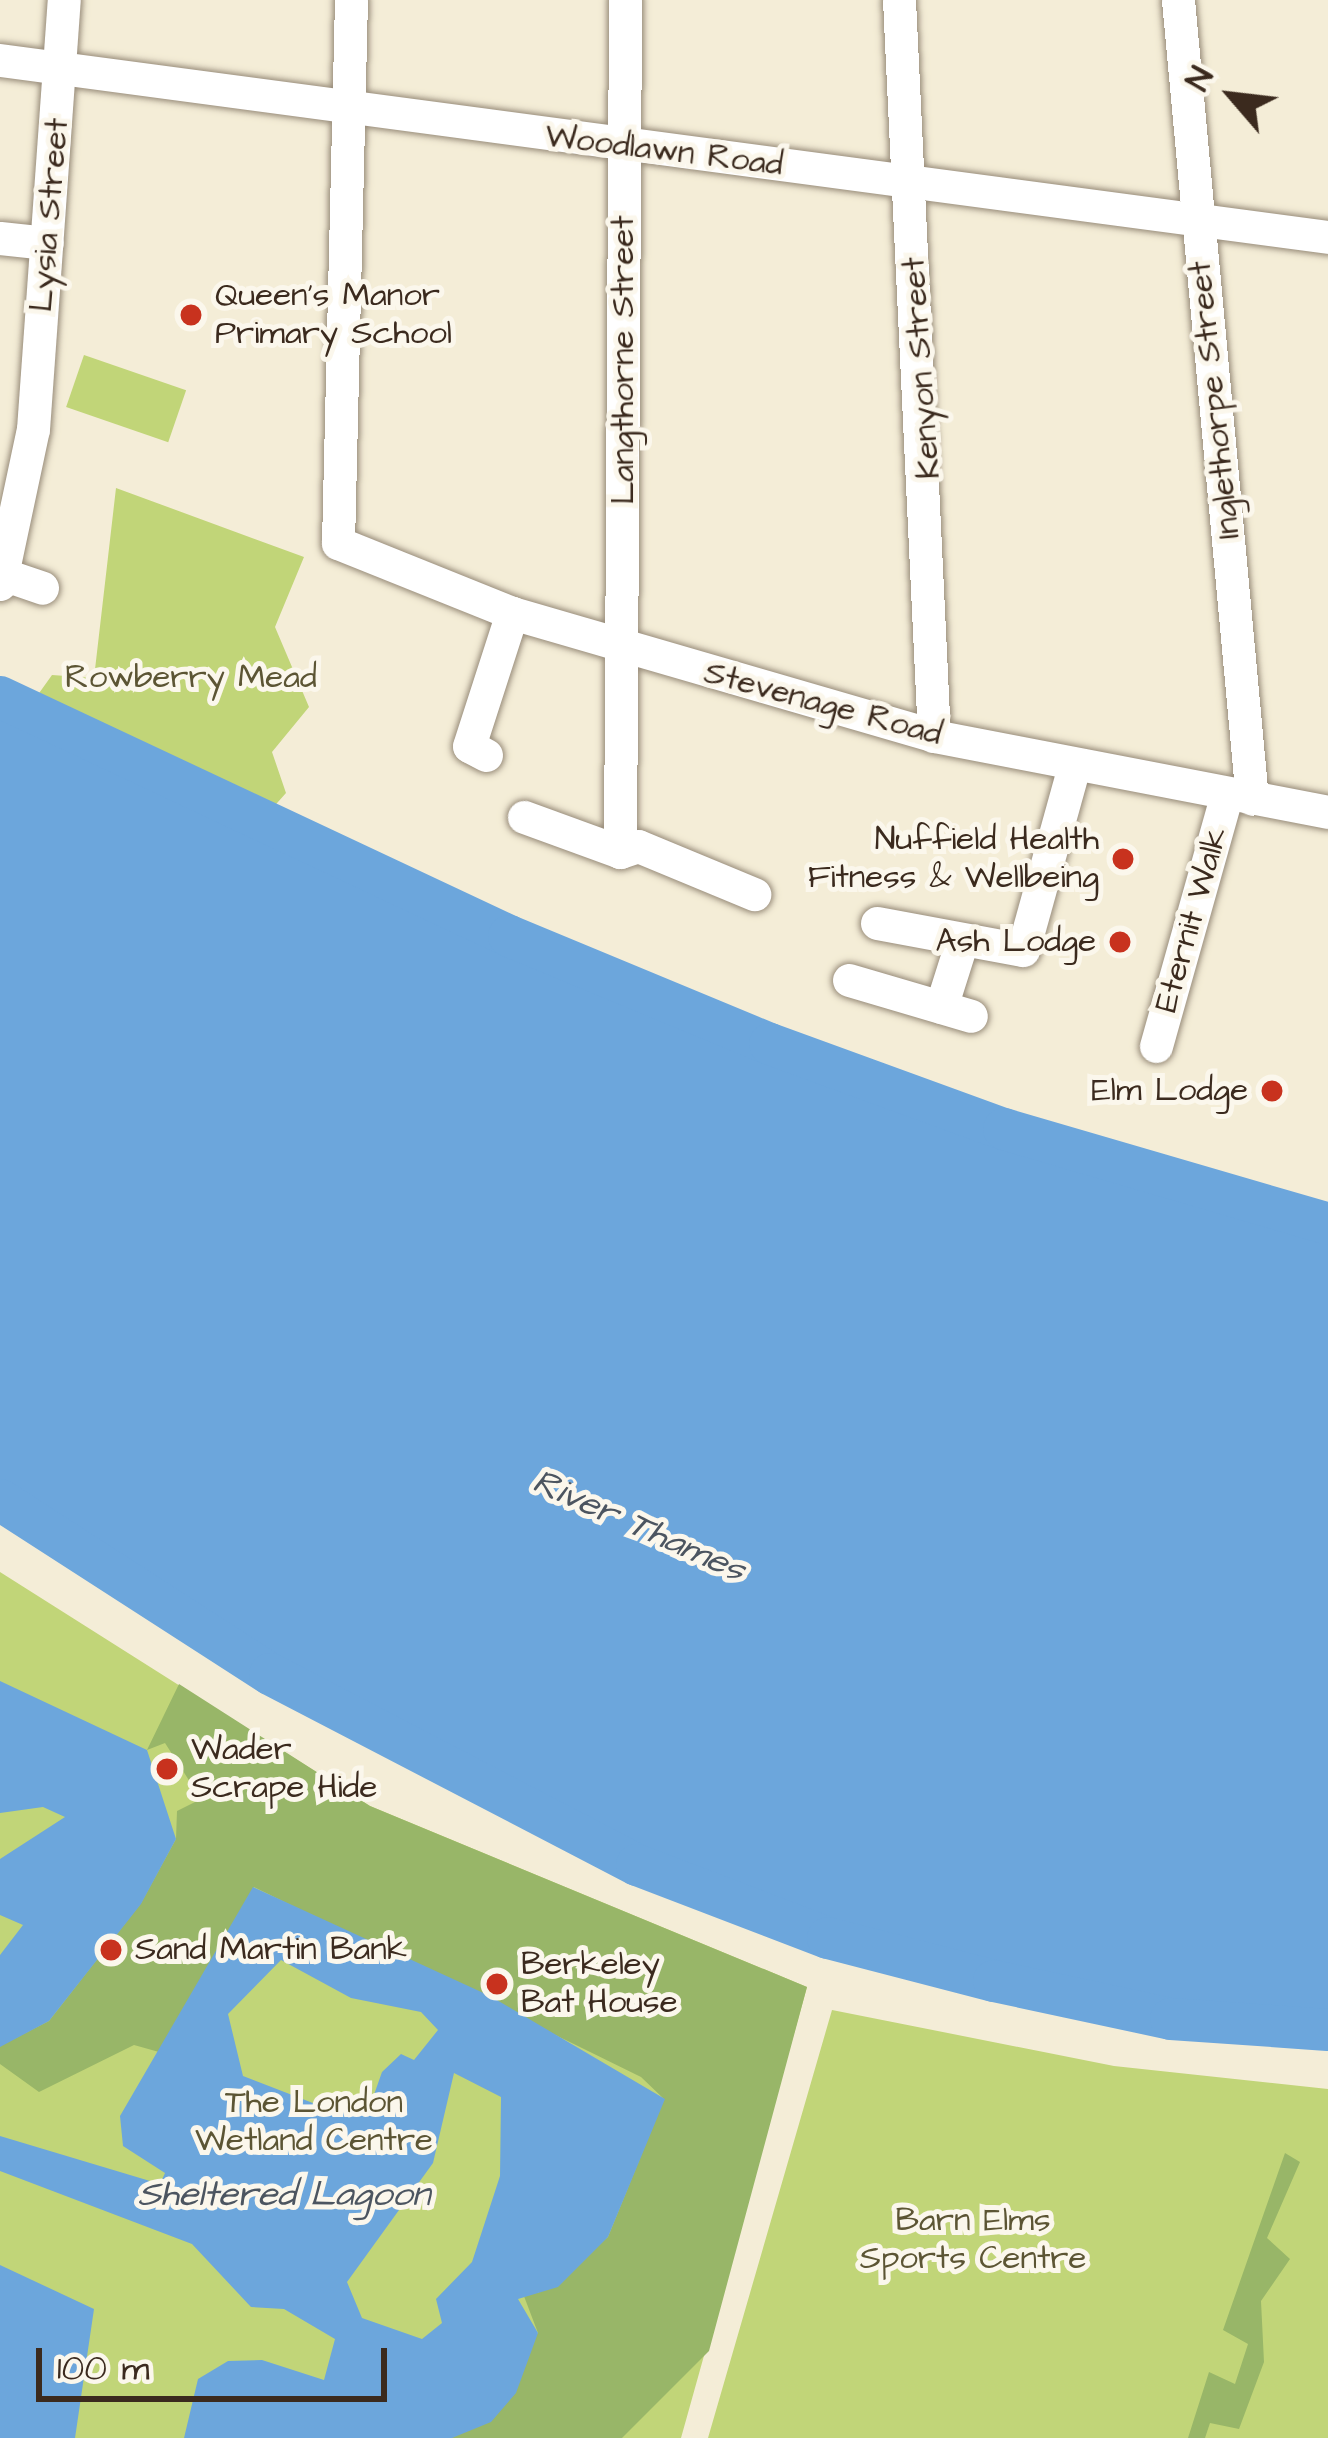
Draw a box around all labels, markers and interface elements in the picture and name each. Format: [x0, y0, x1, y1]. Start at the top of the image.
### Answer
north arrow [1172, 36, 1292, 156]
text: N [1175, 59, 1225, 99]
street label: Lysia Street [22, 116, 78, 314]
street label: Woodlawn Road [543, 117, 785, 185]
street label: Langthorne Street [604, 216, 644, 504]
street label: Kenyon Street [894, 256, 950, 480]
street label: Inglethorpe Street [1181, 259, 1249, 541]
place label: Queen's Manor Primary School [215, 276, 452, 354]
marker: Queen's Manor Primary School [178, 302, 204, 328]
street label: Stevenage Road [700, 653, 946, 755]
park label: Rowberry Mead [65, 658, 317, 698]
place label: Nuffield Health Fitness & Wellbeing [808, 820, 1099, 898]
street label: Eternit Walk [1147, 823, 1237, 1017]
marker: Nuffield Health Fitness & Wellbeing [1110, 846, 1136, 872]
place label: Ash Lodge [936, 922, 1096, 962]
marker: Ash Lodge [1107, 929, 1133, 955]
place label: Elm Lodge [1091, 1071, 1248, 1111]
marker: Elm Lodge [1259, 1078, 1285, 1104]
water label: River Thames [526, 1460, 752, 1592]
place label: Wader Scrape Hide [191, 1730, 377, 1808]
marker: Wader Scrape Hide [154, 1756, 180, 1782]
place label: Sand Martin Bank [135, 1930, 407, 1970]
marker: Sand Martin Bank [98, 1937, 124, 1963]
place label: Berkeley Bat House [521, 1945, 678, 2023]
marker: Berkeley Bat House [484, 1971, 510, 1997]
park label: The London Wetland Centre [195, 2083, 433, 2161]
water label: Sheltered Lagoon [138, 2173, 430, 2217]
park label: Barn Elms Sports Centre [860, 2201, 1086, 2279]
scale bar [42, 2324, 393, 2398]
text: 100 m [57, 2343, 149, 2394]

